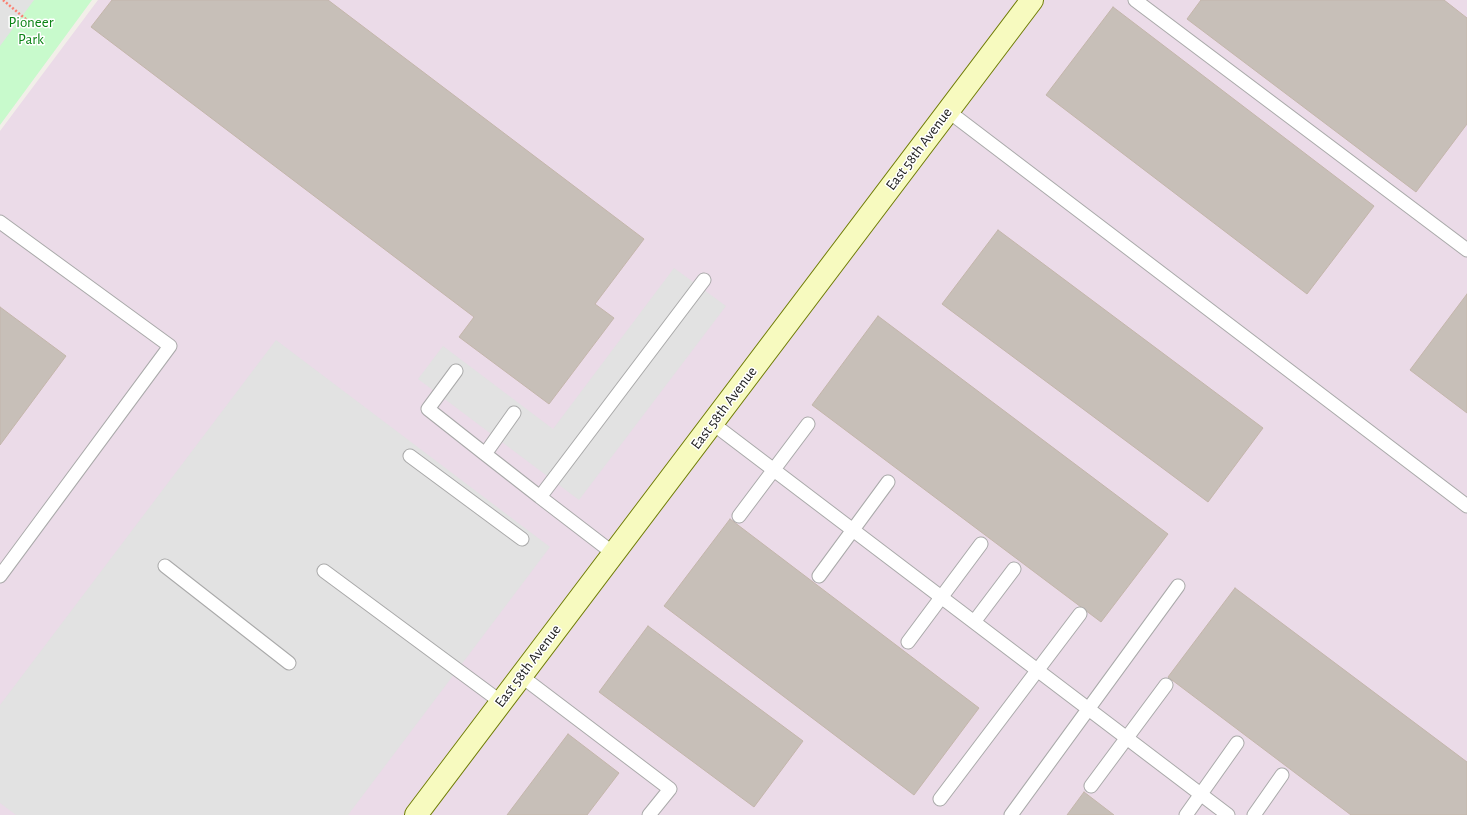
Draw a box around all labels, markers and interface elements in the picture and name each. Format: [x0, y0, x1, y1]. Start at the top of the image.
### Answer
park label: Pioneer Park [8, 13, 54, 48]
street label: East 58th Avenue [882, 104, 956, 194]
street label: East 58th Avenue [687, 363, 761, 453]
street label: East 58th Avenue [491, 621, 565, 711]

